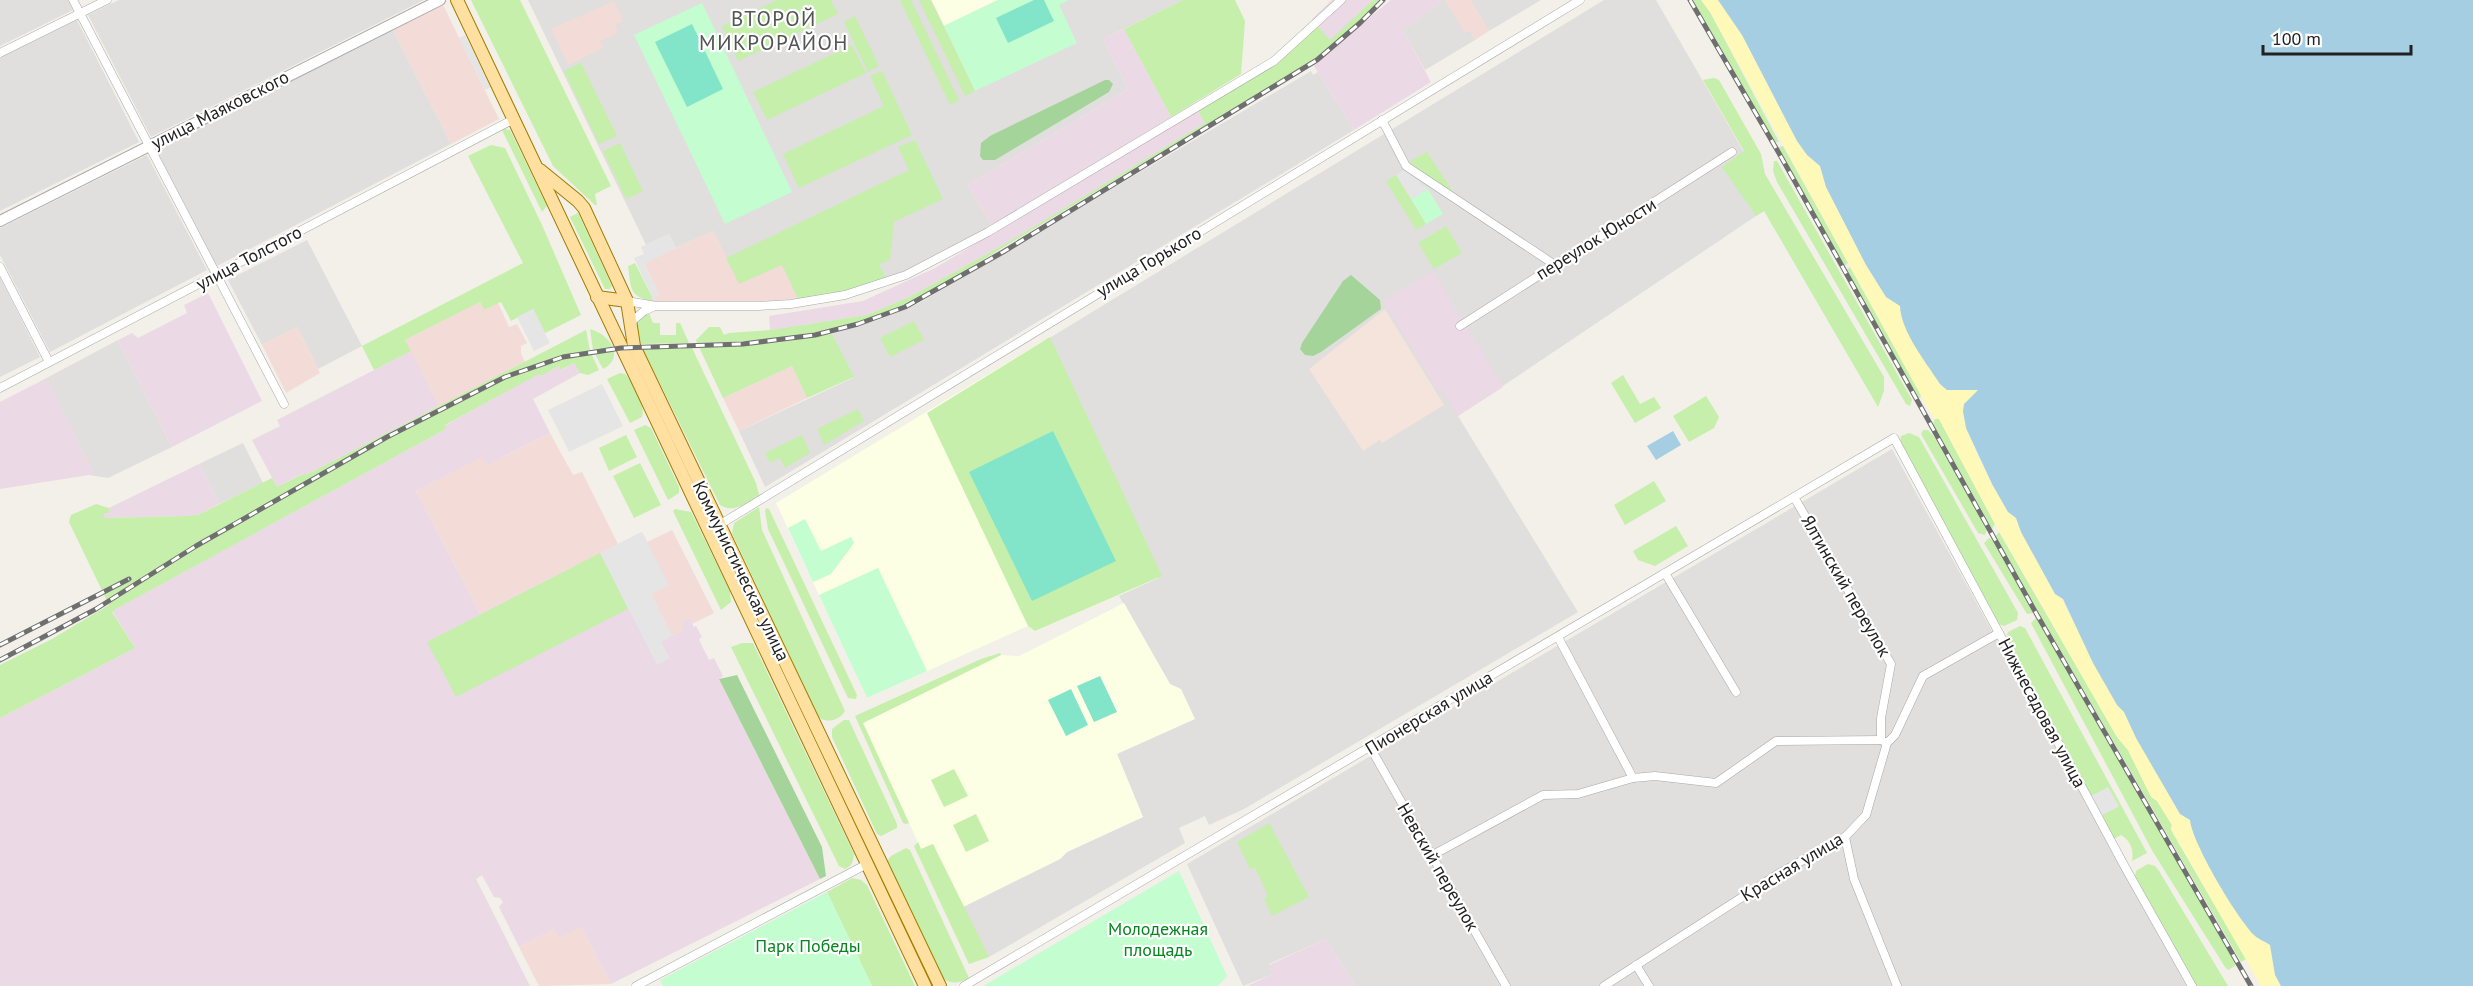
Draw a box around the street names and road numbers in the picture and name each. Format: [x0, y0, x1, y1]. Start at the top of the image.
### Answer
street label: улица Маяковского [147, 65, 293, 154]
street label: переулок Юности [1531, 192, 1660, 285]
street label: улица Толстого [192, 220, 306, 295]
street label: улица Горького [1092, 221, 1205, 302]
street label: Коммунистическая улица [688, 477, 795, 665]
street label: Ялтинский переулок [1796, 511, 1897, 661]
street label: Нижнесадовая улица [1993, 634, 2092, 791]
street label: Пионерская улица [1361, 665, 1497, 760]
street label: Невский переулок [1392, 799, 1485, 935]
street label: Красная улица [1736, 827, 1847, 906]

